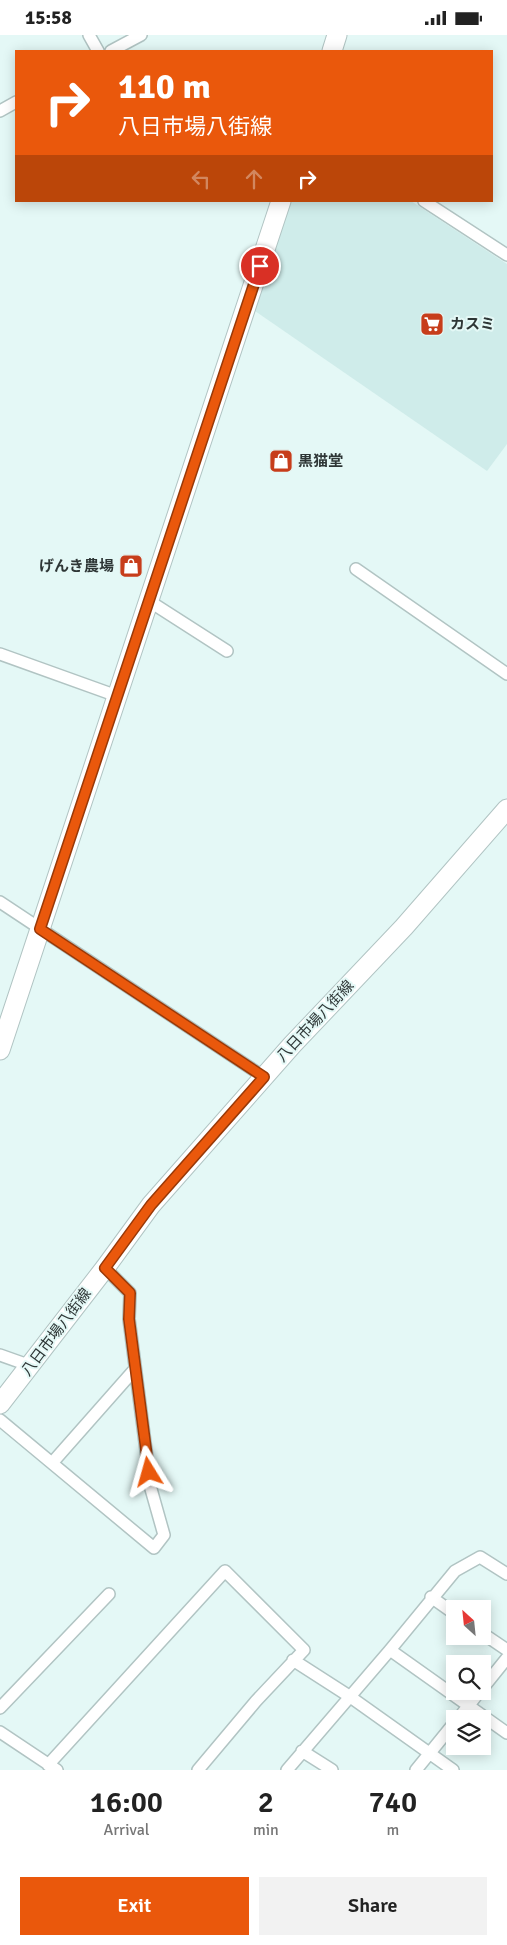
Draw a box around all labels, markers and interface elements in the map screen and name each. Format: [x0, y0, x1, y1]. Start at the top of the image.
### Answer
text: 15:58 [25, 6, 72, 30]
text: 110 m [118, 65, 211, 108]
icon: right [35, 70, 100, 135]
text: 八日市場八街線 [118, 113, 272, 140]
icon: left [187, 165, 215, 193]
icon: ahead [240, 165, 268, 193]
icon: right [293, 165, 321, 193]
pin [239, 245, 281, 287]
icon: arrive [246, 252, 274, 280]
supermarket icon: カスミ [419, 311, 445, 337]
place label: カスミ [450, 315, 495, 333]
shop icon: 黒猫堂 [268, 448, 294, 474]
place label: 黒猫堂 [298, 452, 343, 470]
shop icon: げんき農場 [118, 553, 144, 579]
place label: げんき農場 [39, 557, 114, 575]
street label: 八日市場八街線 [273, 976, 357, 1066]
street label: 八日市場八街線 [17, 1285, 95, 1379]
position arrow [122, 1445, 174, 1497]
north arrow [446, 1600, 491, 1645]
map controls [446, 1600, 491, 1755]
button: search [446, 1655, 491, 1700]
button: layers [446, 1710, 491, 1755]
text: 16:00 [90, 1784, 163, 1821]
text: 2 [258, 1784, 274, 1821]
text: 740 [369, 1784, 417, 1821]
text: Arrival [103, 1820, 149, 1840]
text: min [253, 1820, 279, 1840]
text: m [386, 1820, 399, 1840]
button: Exit [20, 1877, 249, 1935]
button: Share [259, 1877, 487, 1935]

